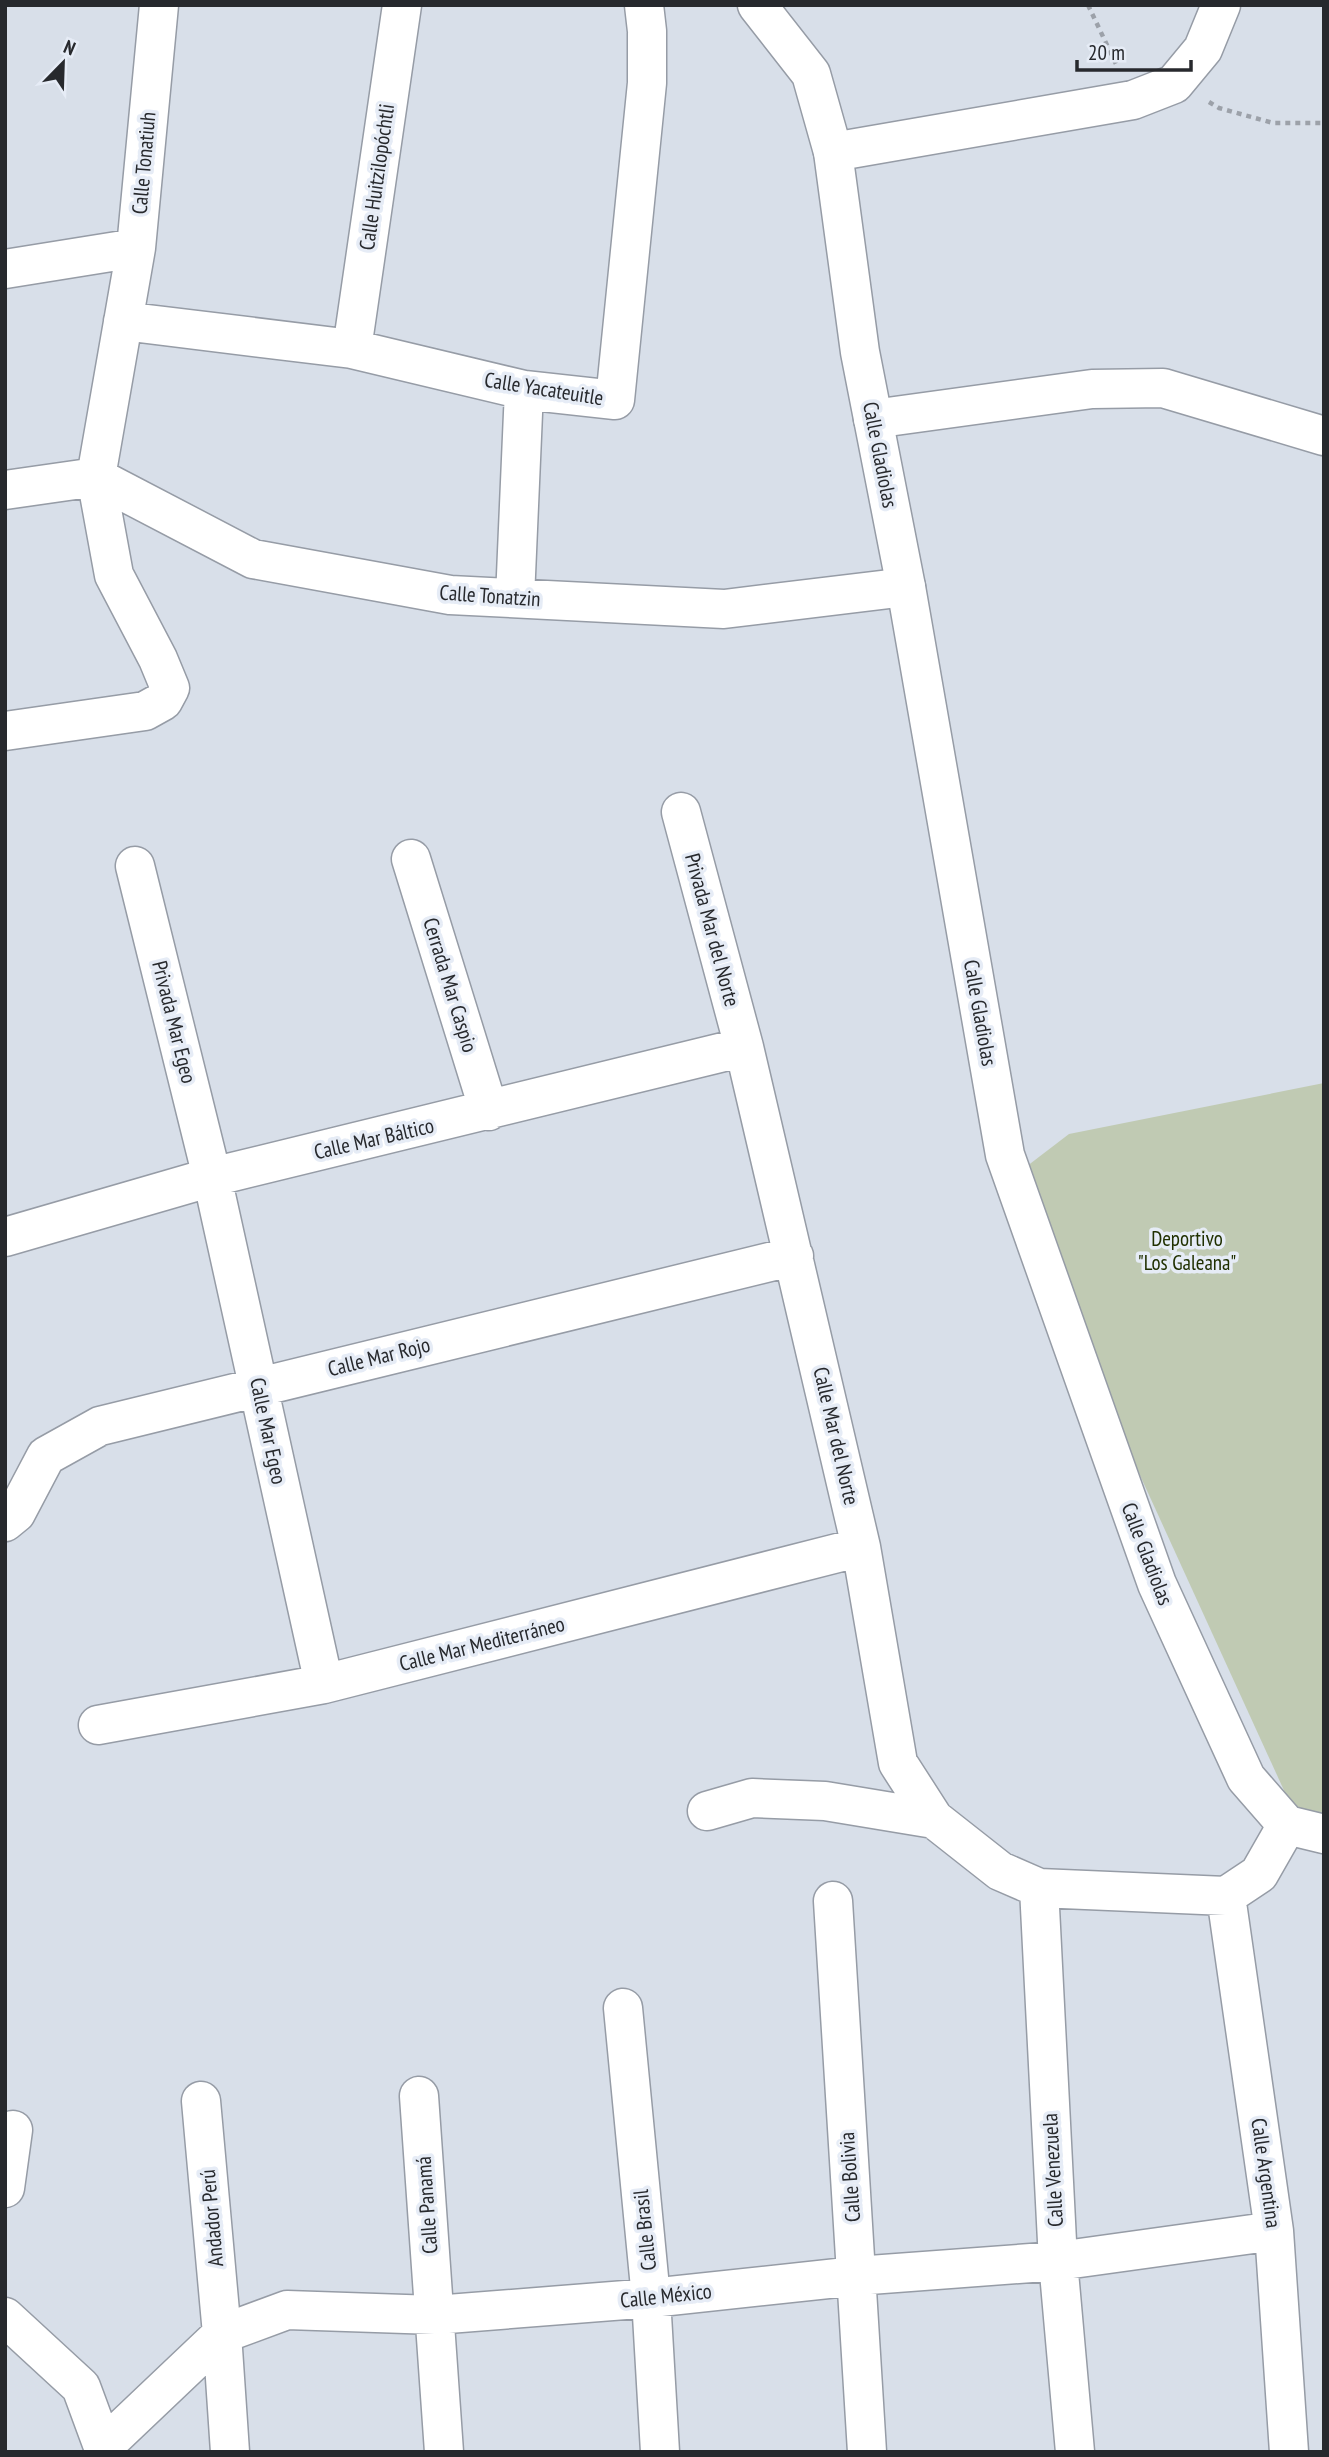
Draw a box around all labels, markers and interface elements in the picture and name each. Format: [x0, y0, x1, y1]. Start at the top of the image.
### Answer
north arrow [28, 28, 98, 98]
scale bar [1077, 28, 1191, 72]
text: N [60, 34, 79, 60]
text: 20 m [1088, 39, 1125, 66]
street label: Calle Huitzilopóchtli [353, 102, 400, 252]
street label: Calle Tonatiuh [126, 111, 161, 215]
street label: Calle Yacateuitle [483, 366, 605, 411]
street label: Calle Gladiolas [857, 400, 904, 510]
street label: Calle Tonatzin [439, 579, 541, 612]
street label: Privada Mar del Norte [679, 850, 746, 1010]
street label: Cerrada Mar Caspio [417, 914, 484, 1055]
street label: Privada Mar Egeo [146, 958, 203, 1086]
street label: Calle Gladiolas [958, 958, 1003, 1068]
street label: Calle Mar Báltico [311, 1112, 437, 1165]
park label: Deportivo "Los Galeana" [1138, 1225, 1236, 1276]
street label: Calle Mar Rojo [325, 1331, 433, 1382]
street label: Calle Mar del Norte [808, 1364, 865, 1507]
street label: Calle Mar Egeo [244, 1375, 293, 1487]
street label: Calle Gladiolas [1116, 1499, 1179, 1609]
street label: Calle Mar Mediterráneo [396, 1610, 567, 1677]
street label: Calle Venezuela [1036, 2112, 1069, 2228]
street label: Calle Argentina [1245, 2116, 1288, 2230]
street label: Calle Bolivia [833, 2131, 866, 2223]
street label: Calle Panamá [410, 2155, 443, 2255]
street label: Andador Perú [194, 2168, 229, 2268]
street label: Calle Brasil [627, 2188, 662, 2272]
street label: Calle México [619, 2277, 713, 2314]

